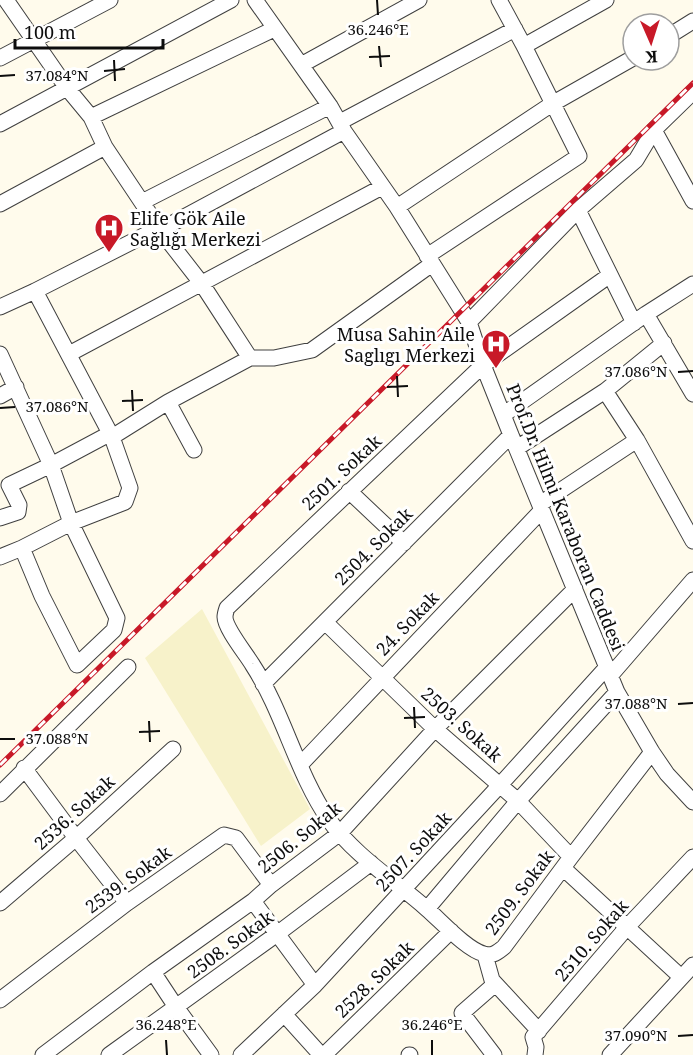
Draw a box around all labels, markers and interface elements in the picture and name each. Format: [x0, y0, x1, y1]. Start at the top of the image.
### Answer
scale bar [15, 12, 164, 50]
north arrow [621, 12, 681, 72]
text: 36.246°E [347, 19, 409, 39]
text: 100 m [24, 20, 76, 44]
text: K [645, 46, 658, 68]
text: 37.084°N [25, 65, 89, 85]
place label: Elife Gök Aile Sağlığı Merkezi [130, 206, 261, 251]
hospital icon: Elife Gök Aile Sağlığı Merkezi [93, 212, 125, 254]
place label: Musa Sahin Aile Saglıgı Merkezi [337, 322, 475, 367]
hospital icon: Musa Sahin Aile Saglıgı Merkezi [480, 328, 512, 370]
text: 37.086°N [604, 361, 668, 381]
street label: Prof.Dr. Hilmi Karaboran Caddesi [501, 380, 631, 654]
text: 37.086°N [25, 396, 89, 416]
street label: 2501. Sokak [296, 429, 386, 515]
street label: 2504. Sokak [329, 502, 417, 590]
street label: 24. Sokak [370, 585, 444, 660]
street label: 2503. Sokak [417, 681, 508, 767]
text: 37.088°N [604, 693, 668, 713]
text: 37.088°N [25, 728, 89, 748]
street label: 2536. Sokak [29, 769, 120, 855]
street label: 2506. Sokak [252, 796, 346, 878]
street label: 2507. Sokak [370, 806, 456, 896]
street label: 2539. Sokak [80, 839, 176, 918]
street label: 2509. Sokak [479, 844, 559, 939]
street label: 2510. Sokak [549, 894, 633, 986]
street label: 2508. Sokak [182, 904, 278, 983]
street label: 2528. Sokak [329, 935, 419, 1023]
text: 36.248°E [135, 1014, 197, 1034]
text: 36.246°E [401, 1014, 463, 1034]
text: 37.090°N [604, 1025, 668, 1045]

